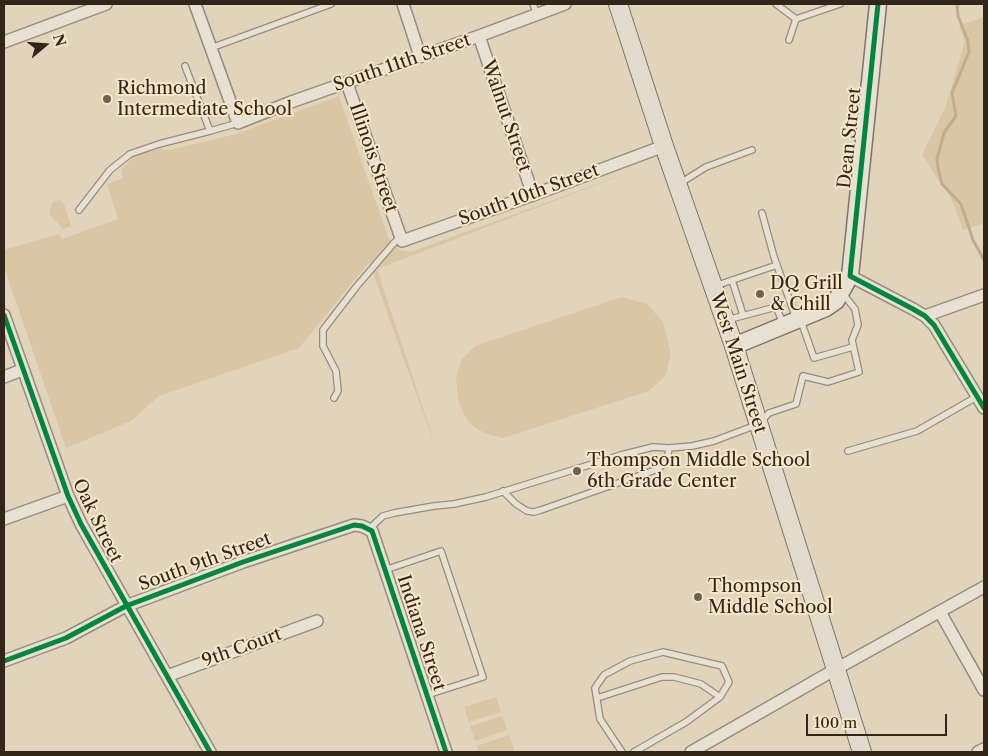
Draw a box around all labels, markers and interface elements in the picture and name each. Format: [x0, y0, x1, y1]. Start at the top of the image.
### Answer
north arrow [20, 20, 70, 70]
street label: South 11th Street [330, 29, 474, 97]
text: N [49, 32, 70, 49]
street label: Walnut Street [477, 57, 535, 175]
place label: Richmond Intermediate School [117, 78, 292, 120]
street label: Dean Street [834, 87, 866, 189]
marker: Richmond Intermediate School [101, 93, 113, 105]
street label: Illinois Street [344, 100, 402, 216]
street label: South 10th Street [456, 160, 602, 230]
place label: DQ Grill & Chill [770, 273, 843, 316]
marker: DQ Grill & Chill [754, 288, 766, 300]
street label: West Main Street [705, 290, 771, 436]
place label: Thompson Middle School 6th Grade Center [587, 450, 810, 492]
marker: Thompson Middle School 6th Grade Center [571, 465, 583, 477]
street label: Oak Street [67, 476, 127, 566]
street label: South 9th Street [136, 528, 274, 596]
street label: Indiana Street [392, 572, 450, 694]
place label: Thompson Middle School [708, 576, 833, 618]
marker: Thompson Middle School [692, 591, 704, 603]
street label: 9th Court [199, 624, 285, 672]
scale bar [808, 704, 949, 736]
text: 100 m [814, 713, 857, 732]

